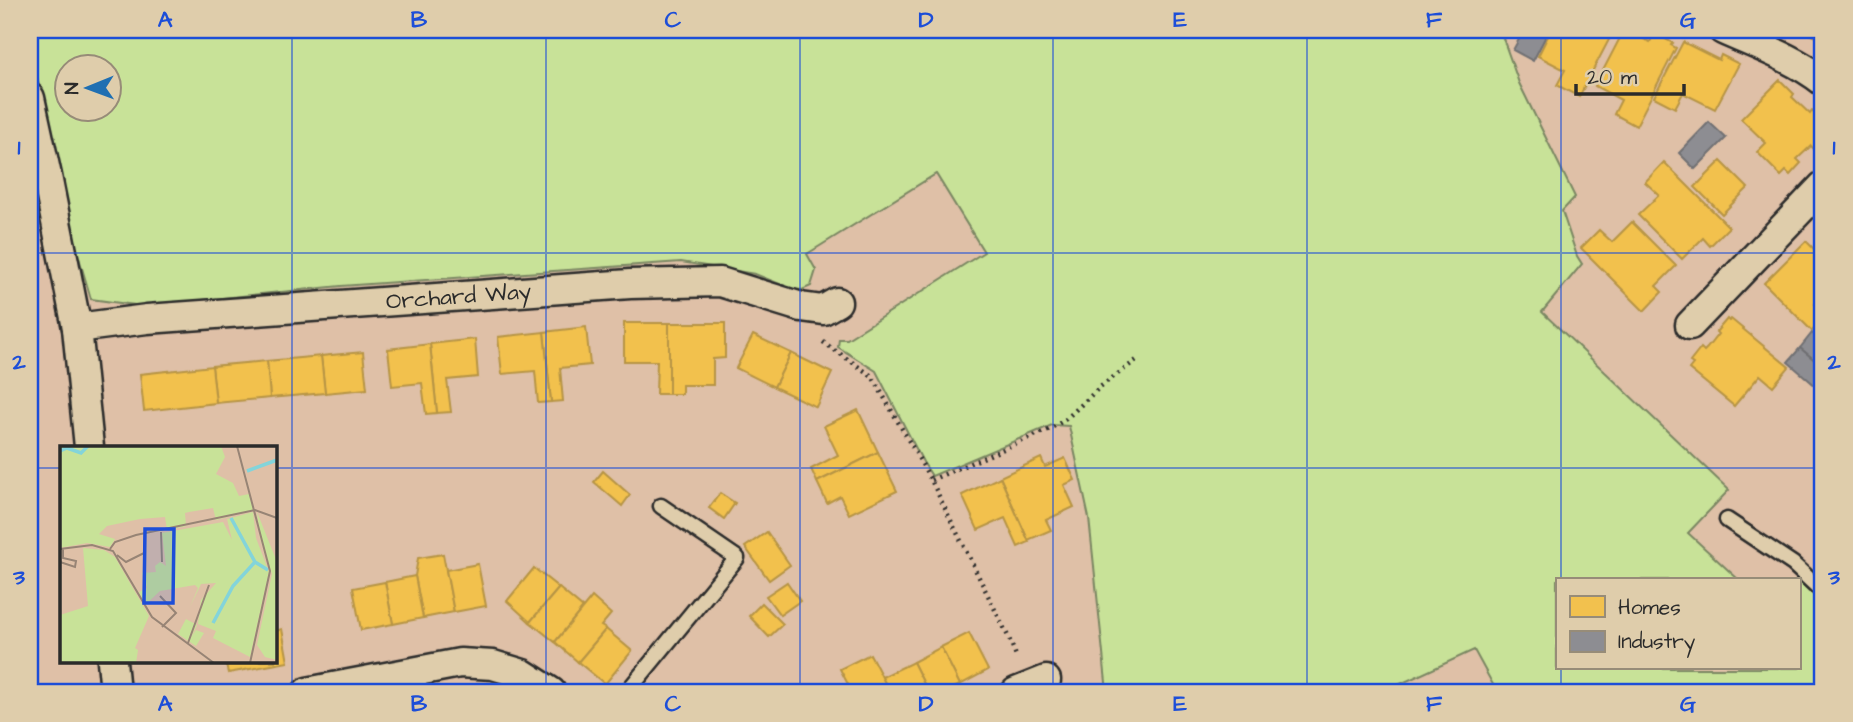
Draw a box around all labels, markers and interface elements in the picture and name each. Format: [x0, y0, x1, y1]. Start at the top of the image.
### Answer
text: A [158, 4, 173, 36]
text: B [411, 4, 428, 36]
text: C [665, 4, 682, 36]
text: D [919, 4, 934, 36]
text: E [1173, 4, 1187, 36]
text: F [1426, 4, 1443, 36]
text: G [1680, 4, 1696, 36]
north arrow [52, 52, 122, 122]
scale bar [1576, 52, 1685, 96]
text: 20 m [1587, 63, 1638, 92]
text: N [59, 82, 86, 94]
text: 1 [18, 131, 21, 163]
text: 1 [1833, 131, 1836, 163]
street label: Orchard Way [385, 275, 533, 318]
text: 2 [11, 346, 26, 378]
text: 2 [1826, 346, 1841, 378]
inset map [60, 446, 276, 662]
text: 3 [12, 561, 25, 593]
text: 3 [1827, 561, 1840, 593]
legend [1556, 578, 1800, 670]
text: Homes [1618, 593, 1681, 622]
text: Industry [1618, 627, 1696, 658]
text: A [158, 688, 173, 720]
text: B [411, 688, 428, 720]
text: C [665, 688, 682, 720]
text: D [919, 688, 934, 720]
text: E [1173, 688, 1187, 720]
text: F [1426, 688, 1443, 720]
text: G [1680, 688, 1696, 720]

